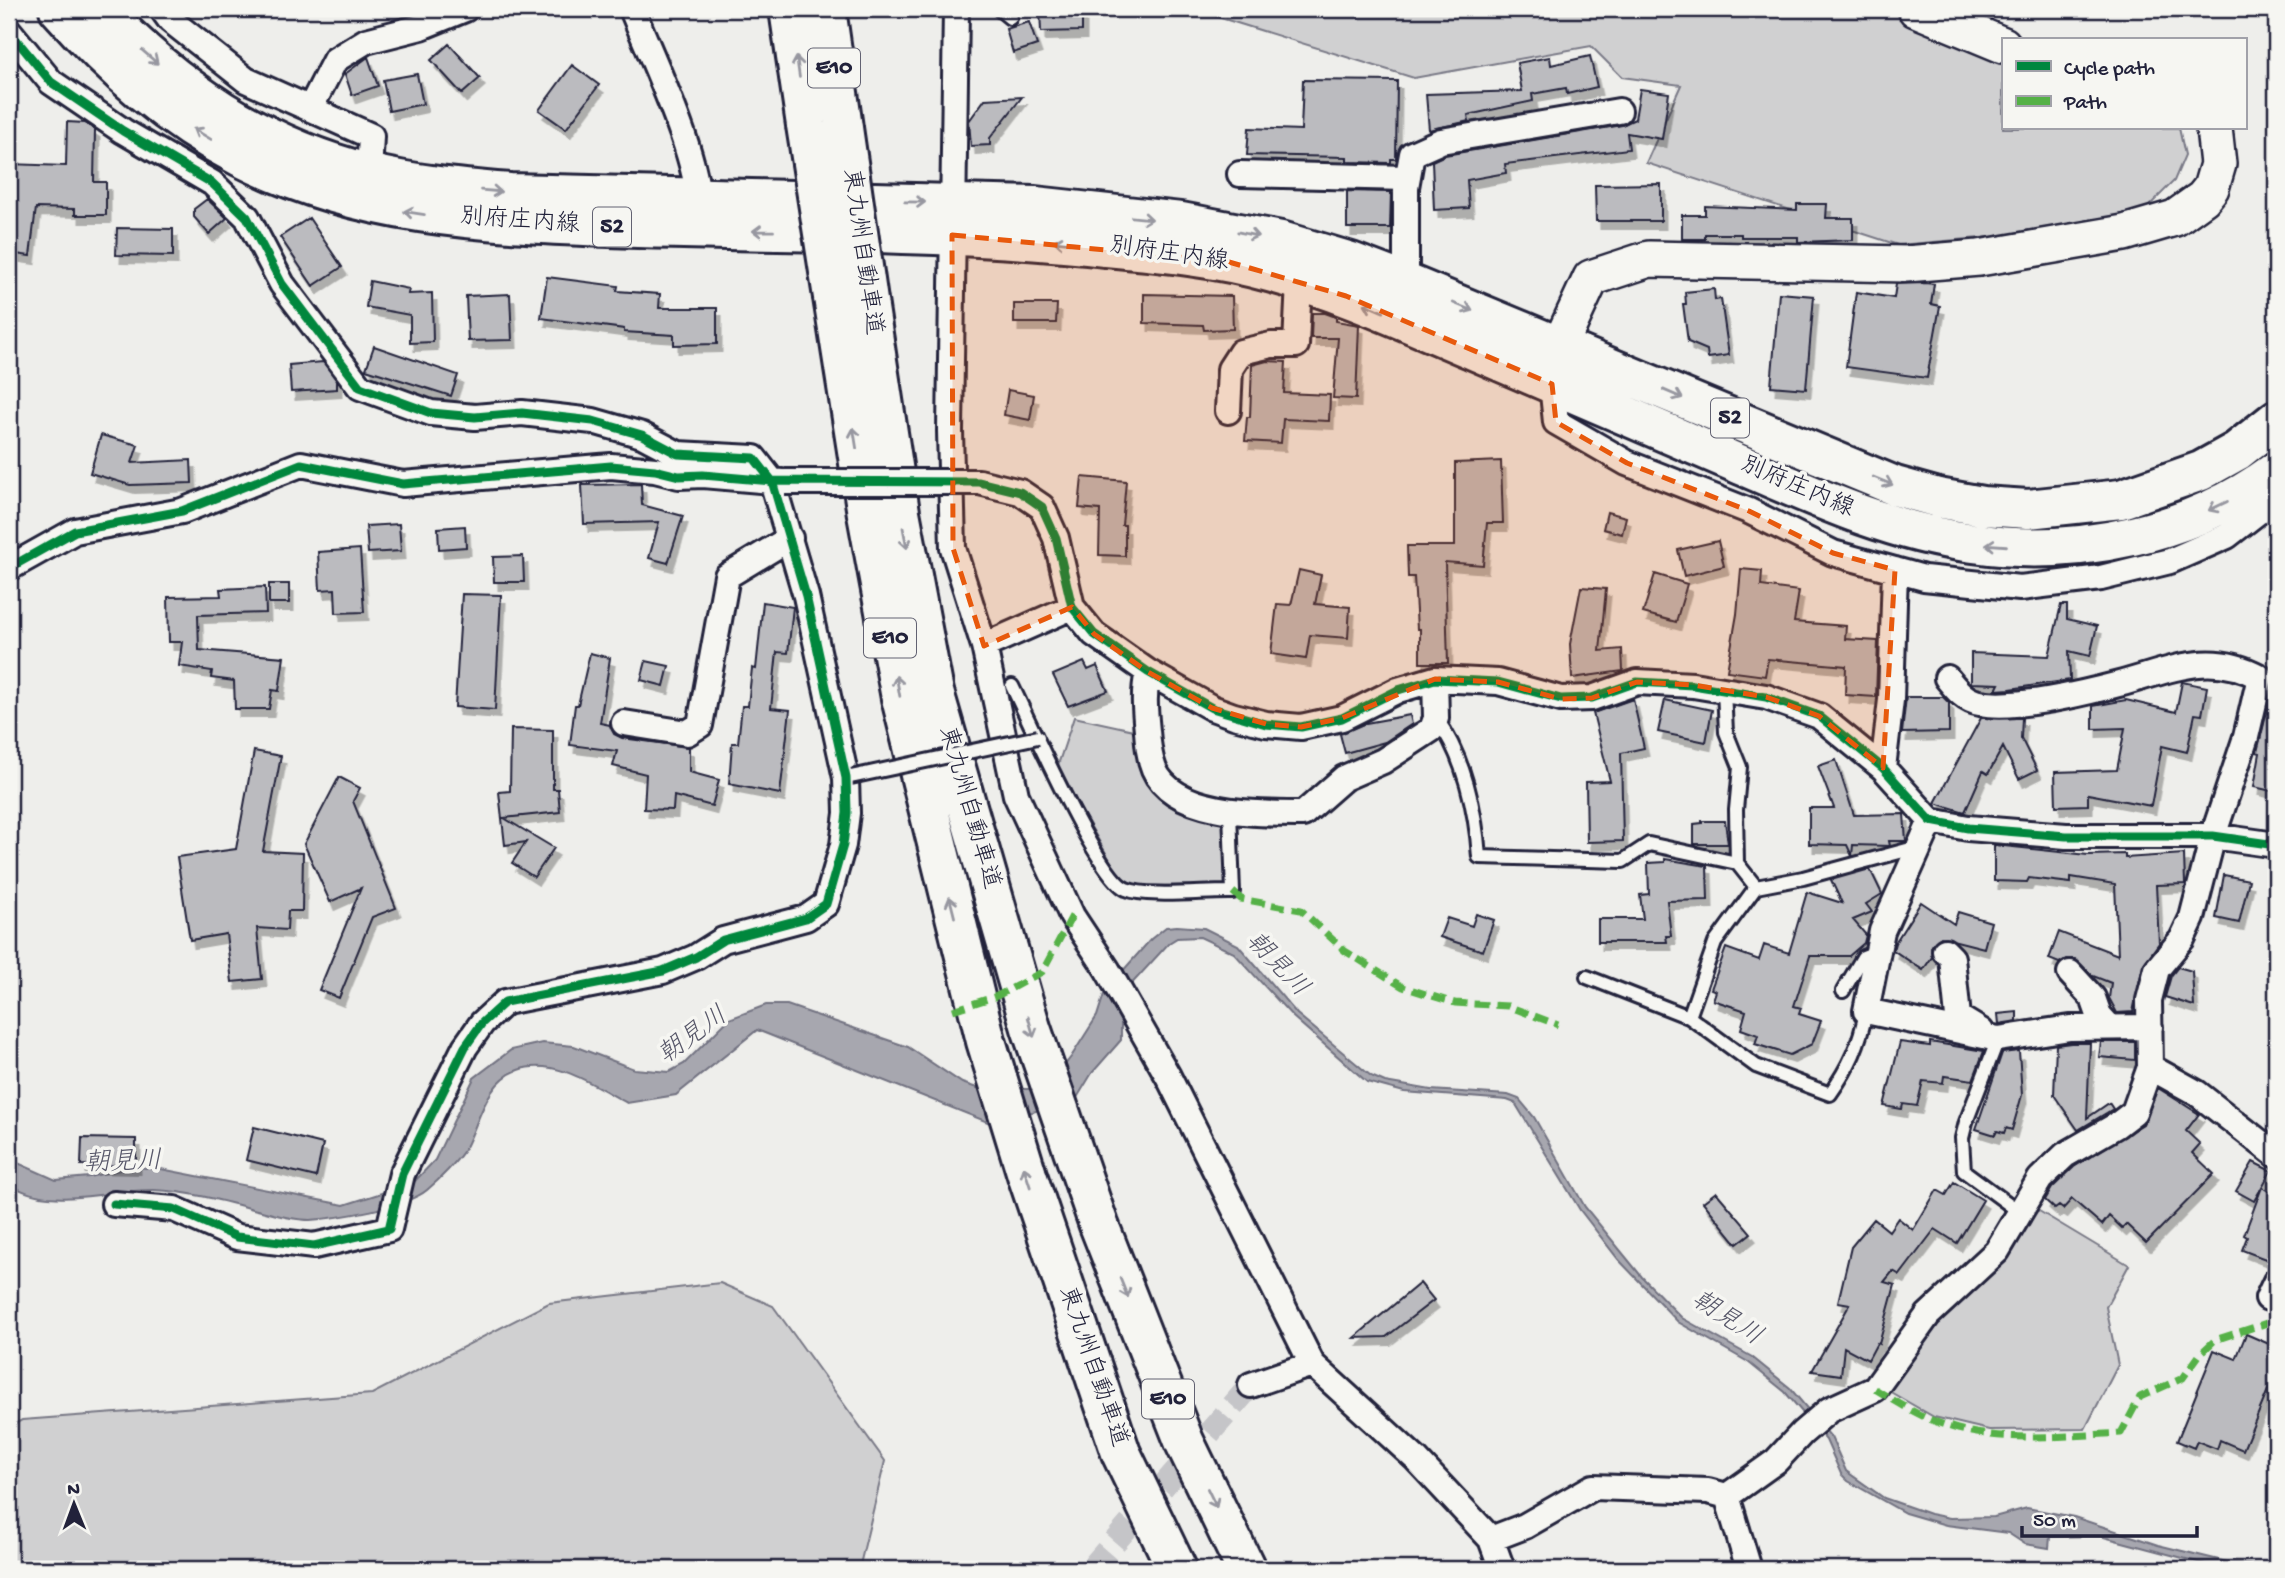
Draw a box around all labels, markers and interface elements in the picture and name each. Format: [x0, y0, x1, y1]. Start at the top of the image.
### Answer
legend [2002, 38, 2246, 130]
road number: E10 [808, 48, 860, 88]
one-way arrow [141, 49, 159, 65]
one-way arrow [791, 56, 804, 79]
text: Cycle path [2064, 58, 2155, 83]
text: Path [2063, 92, 2107, 117]
one-way arrow [193, 127, 212, 142]
street label: 東九州自動車道 [835, 167, 888, 337]
one-way arrow [480, 185, 502, 198]
one-way arrow [903, 196, 926, 209]
street label: 別府庄内線 [459, 202, 581, 241]
one-way arrow [403, 206, 426, 219]
road number: 52 [593, 208, 631, 246]
one-way arrow [1131, 211, 1153, 224]
one-way arrow [752, 225, 775, 238]
one-way arrow [1236, 227, 1259, 241]
street label: 別府庄内線 [1108, 231, 1231, 278]
one-way arrow [1053, 235, 1076, 248]
one-way arrow [1364, 301, 1385, 314]
one-way arrow [1452, 301, 1473, 314]
one-way arrow [1662, 388, 1683, 401]
road number: 52 [1711, 398, 1749, 438]
one-way arrow [848, 427, 861, 450]
street label: 別府庄内線 [1736, 450, 1858, 525]
one-way arrow [1872, 476, 1894, 489]
one-way arrow [2208, 500, 2229, 514]
one-way arrow [899, 526, 912, 548]
one-way arrow [1986, 538, 2008, 551]
road number: E10 [864, 618, 916, 658]
one-way arrow [891, 675, 905, 698]
street label: 東九州自動車道 [931, 723, 1006, 893]
one-way arrow [945, 896, 958, 919]
water label: 朝見川 [1238, 926, 1315, 1005]
water label: 朝見川 [653, 1001, 735, 1072]
one-way arrow [1026, 1016, 1039, 1038]
water label: 朝見川 [83, 1146, 163, 1181]
one-way arrow [1020, 1166, 1033, 1188]
one-way arrow [1118, 1277, 1131, 1299]
street label: 東九州自動車道 [1051, 1283, 1134, 1451]
water label: 朝見川 [1685, 1285, 1768, 1354]
road number: E10 [1142, 1380, 1194, 1418]
north arrow [38, 1470, 108, 1540]
text: N [67, 1479, 80, 1502]
one-way arrow [1206, 1487, 1219, 1508]
scale bar [2022, 1494, 2198, 1538]
text: 50 m [2033, 1510, 2076, 1535]

